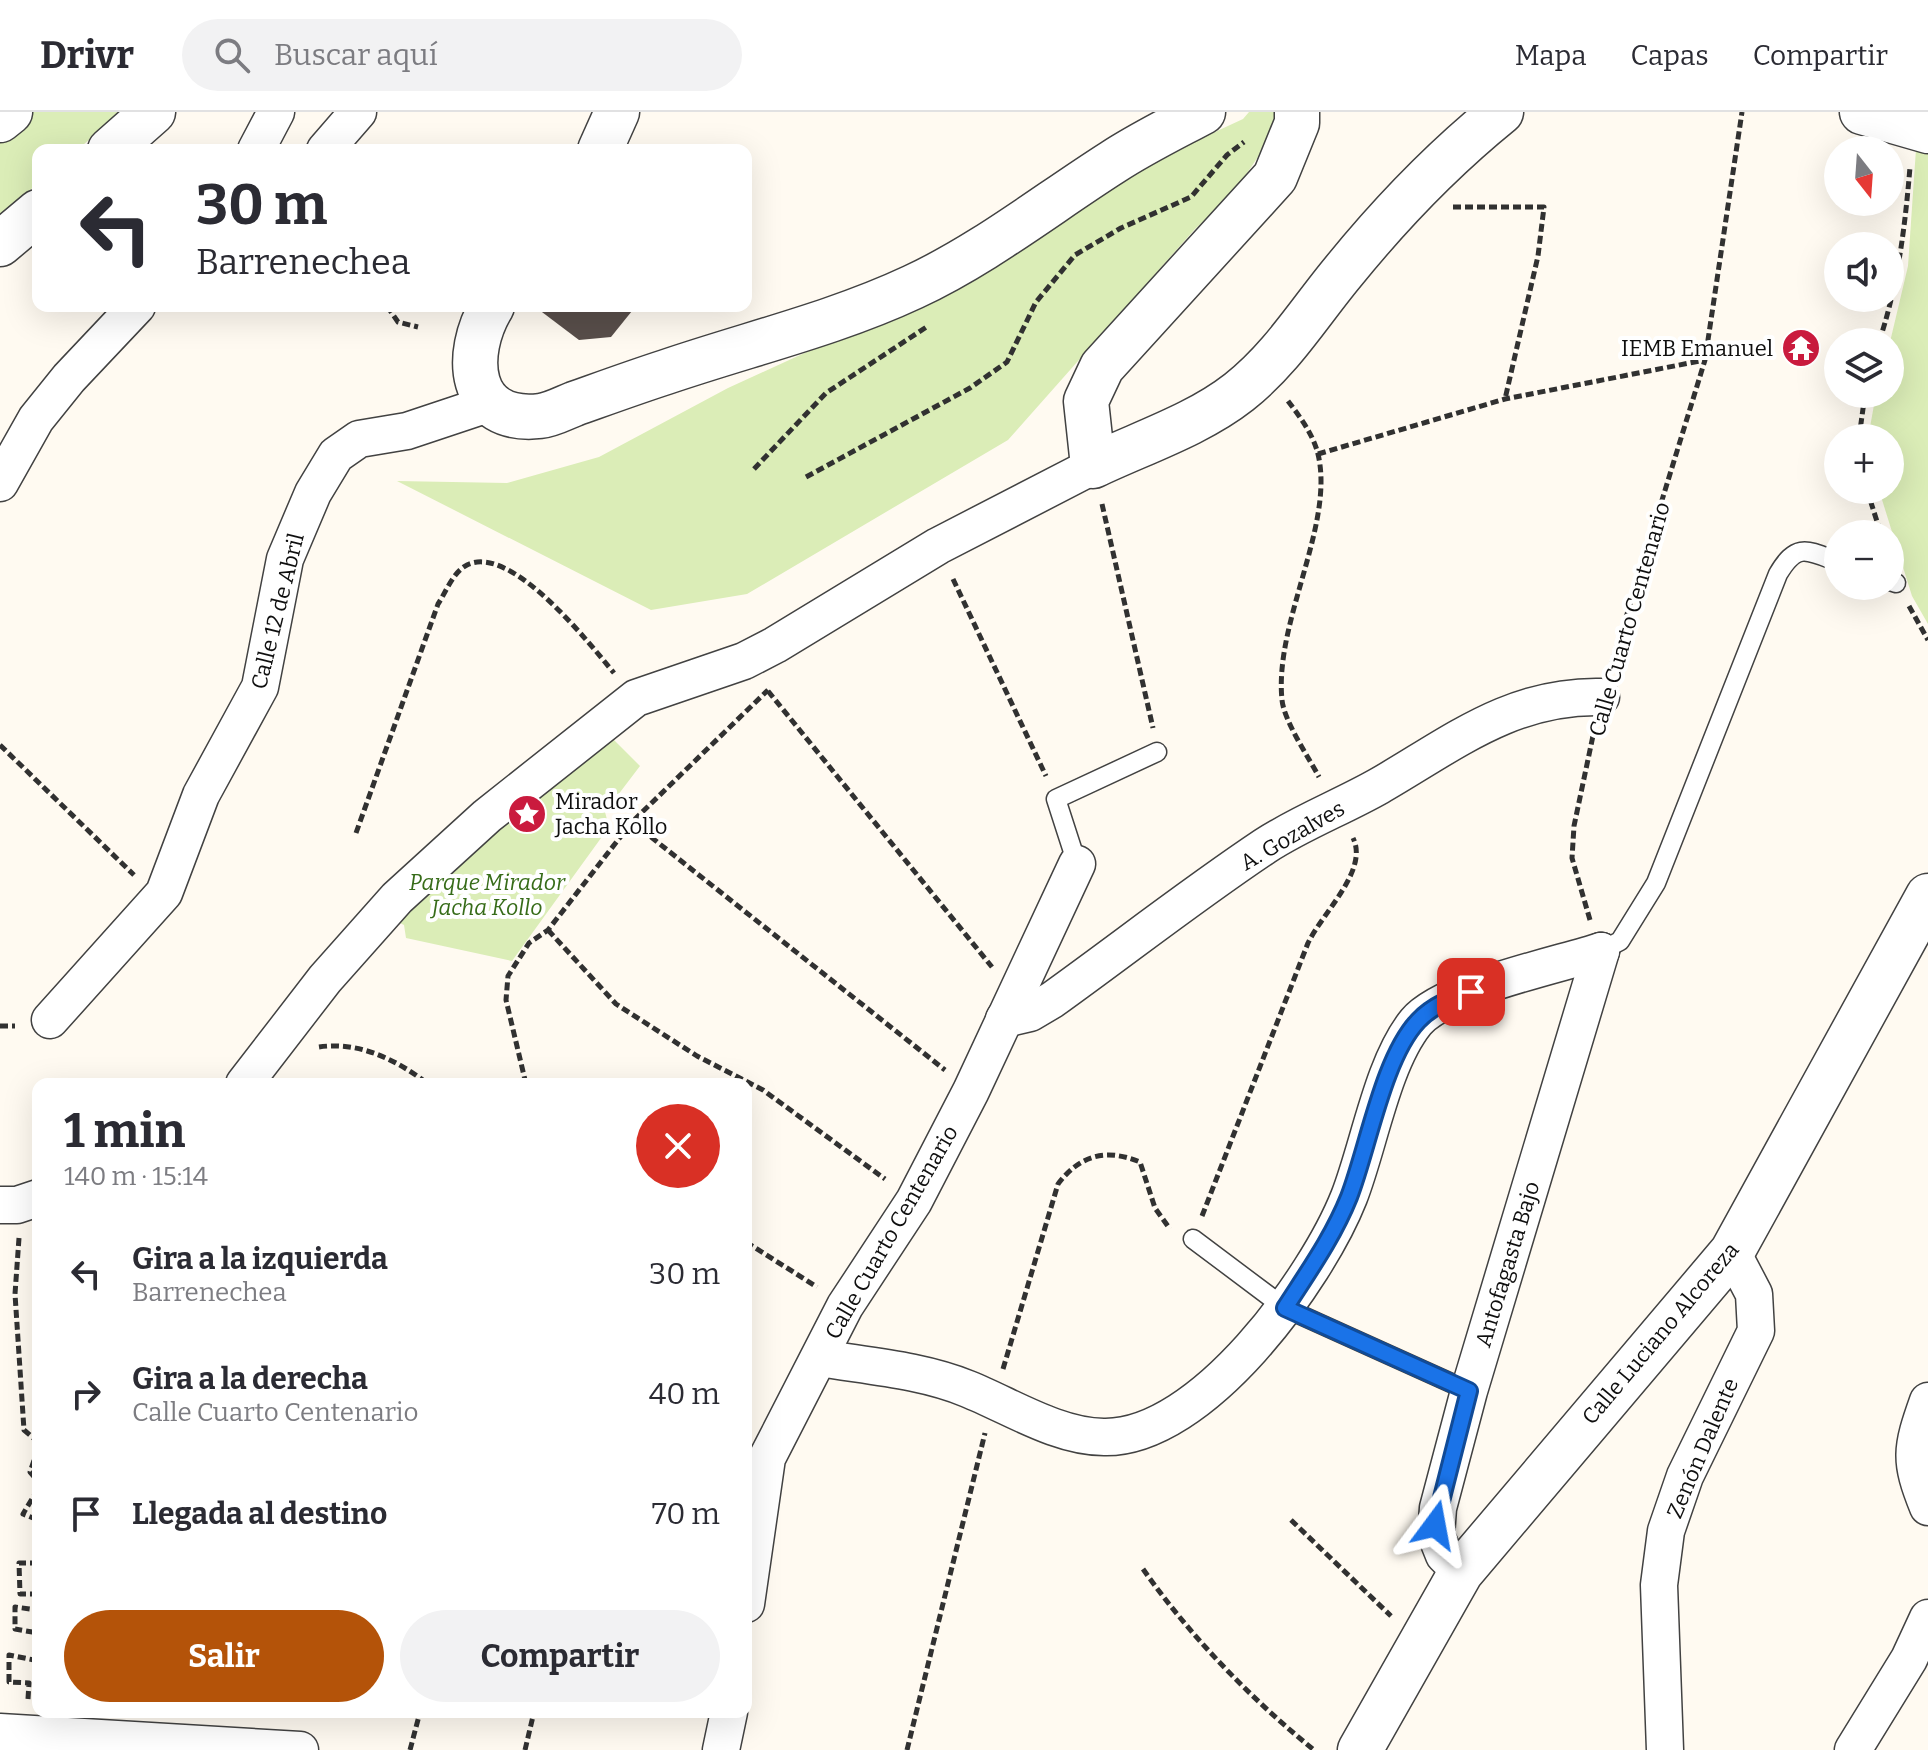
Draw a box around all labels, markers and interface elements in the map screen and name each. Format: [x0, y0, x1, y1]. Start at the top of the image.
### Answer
search box [182, 19, 742, 91]
text: Drivr [40, 32, 134, 78]
icon: search [210, 33, 254, 77]
text: Buscar aquí [274, 37, 438, 73]
text: Mapa [1515, 39, 1586, 72]
text: Capas [1630, 39, 1709, 72]
text: Compartir [1753, 39, 1888, 72]
north arrow [1824, 136, 1904, 216]
map controls [1824, 136, 1904, 600]
text: 30 m [196, 172, 327, 239]
icon: left [64, 176, 168, 280]
button: sound [1824, 232, 1904, 312]
text: Barrenechea [196, 240, 410, 284]
temple icon: IEMB Emanuel [1780, 327, 1822, 369]
button: layers [1824, 328, 1904, 408]
place label: IEMB Emanuel [1621, 335, 1773, 362]
button: + [1824, 424, 1904, 504]
street label: Calle Cuarto Centenario [1583, 499, 1676, 739]
button: − [1824, 520, 1904, 600]
street label: Calle 12 de Abril [245, 530, 310, 692]
place label: Mirador Jacha Kollo [554, 788, 667, 840]
place icon: Mirador Jacha Kollo [506, 793, 548, 835]
street label: A. Gozalves [1235, 795, 1349, 876]
park label: Parque Mirador Jacha Kollo [409, 869, 566, 921]
pin [1437, 958, 1505, 1026]
icon: arrive [1449, 970, 1493, 1014]
text: 1 min [64, 1102, 185, 1160]
button: close [636, 1104, 720, 1188]
street label: Calle Cuarto Centenario [819, 1121, 964, 1344]
text: 140 m · 15:14 [64, 1161, 208, 1192]
street label: Antofagasta Bajo [1469, 1178, 1546, 1350]
street label: Calle Luciano Alcoreza [1576, 1237, 1745, 1430]
text: Gira a la izquierda [132, 1241, 388, 1277]
icon: left [64, 1252, 108, 1296]
text: 30 m [649, 1256, 720, 1292]
text: Barrenechea [132, 1277, 287, 1308]
text: Gira a la derecha [132, 1361, 368, 1397]
icon: right [64, 1372, 108, 1416]
street label: Zenón Dalente [1661, 1374, 1744, 1522]
text: 40 m [649, 1376, 720, 1412]
text: Calle Cuarto Centenario [132, 1397, 418, 1428]
position arrow [1393, 1483, 1477, 1567]
icon: arrive [64, 1492, 108, 1536]
text: Llegada al destino [132, 1496, 387, 1532]
text: 70 m [652, 1496, 720, 1532]
button: Salir [64, 1610, 384, 1702]
button: Compartir [400, 1610, 720, 1702]

